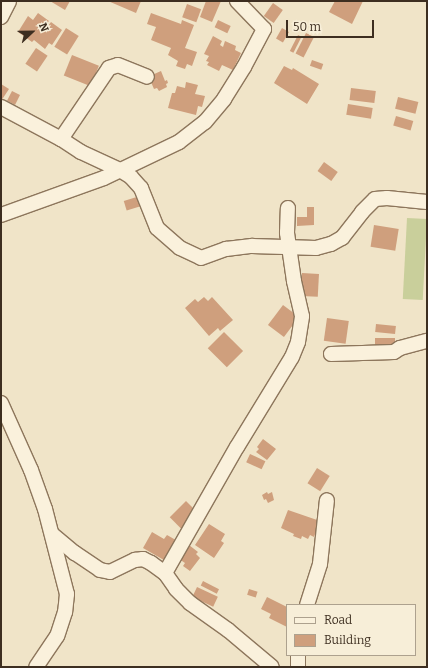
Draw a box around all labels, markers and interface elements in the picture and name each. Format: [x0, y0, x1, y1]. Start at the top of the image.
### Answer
north arrow [12, 12, 52, 52]
scale bar [288, 12, 376, 38]
text: 50 m [293, 20, 321, 34]
text: N [36, 21, 51, 34]
legend [286, 604, 416, 656]
text: Road [324, 613, 352, 627]
text: Building [324, 633, 371, 647]

